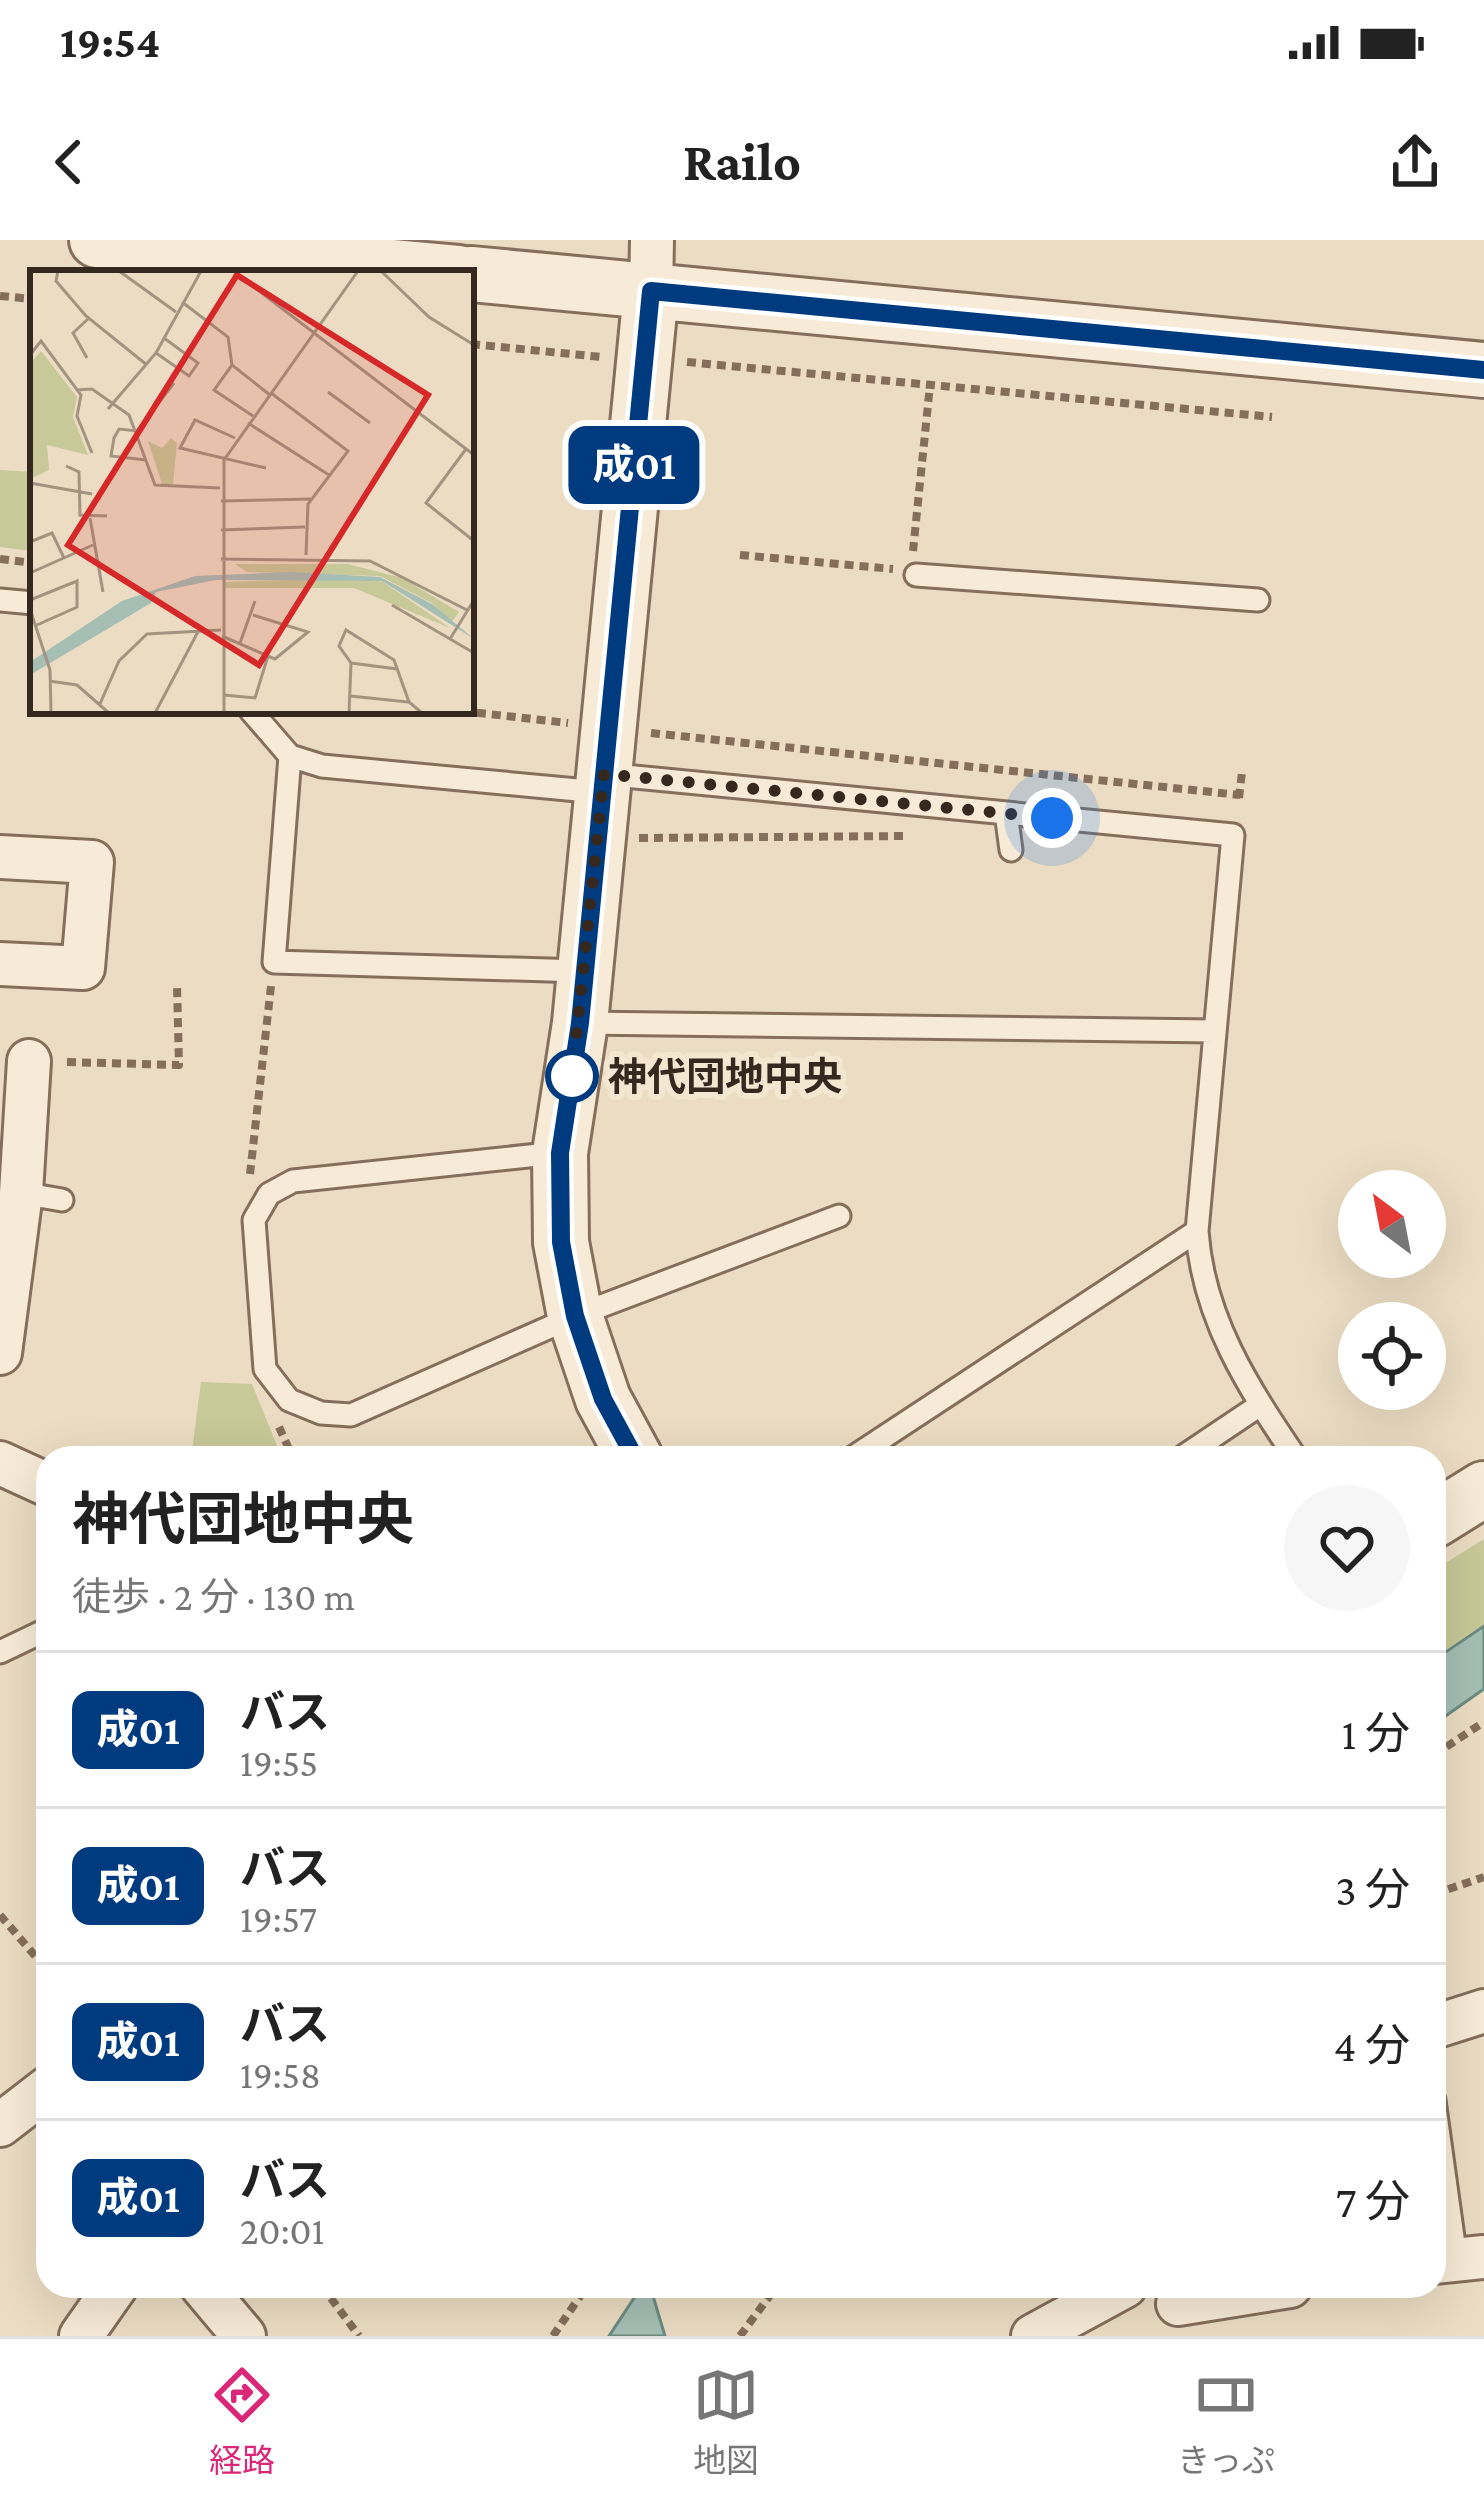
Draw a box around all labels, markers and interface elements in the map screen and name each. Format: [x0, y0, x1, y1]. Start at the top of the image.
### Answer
text: 19:54 [60, 17, 160, 67]
icon: back [36, 129, 102, 195]
icon: share [1382, 129, 1448, 195]
text: Railo [683, 132, 801, 192]
inset map [30, 270, 474, 714]
line badge: 成01 [565, 426, 703, 504]
text: 成01 [592, 441, 676, 488]
your location [1022, 788, 1082, 848]
marker: 神代団地中央 [547, 1051, 597, 1101]
place label: 神代団地中央 [608, 1055, 842, 1098]
north arrow [1338, 1170, 1446, 1278]
map controls [1338, 1170, 1446, 1410]
button: locate [1338, 1302, 1446, 1410]
button: heart [1284, 1485, 1410, 1611]
text: 神代団地中央 [72, 1488, 414, 1551]
text: 徒歩 · 2 分 · 130 m [72, 1575, 355, 1618]
text: バス [240, 1688, 330, 1738]
text: 成01 [96, 1706, 180, 1753]
text: 1 分 [1342, 1709, 1410, 1759]
text: 19:55 [240, 1741, 318, 1784]
text: バス [240, 1844, 330, 1894]
text: 成01 [96, 1862, 180, 1909]
text: 3 分 [1335, 1865, 1410, 1915]
text: 19:57 [240, 1897, 317, 1940]
text: バス [240, 2000, 330, 2050]
text: 成01 [96, 2018, 180, 2065]
text: 4 分 [1334, 2021, 1410, 2071]
text: 19:58 [240, 2053, 321, 2096]
text: バス [240, 2156, 330, 2206]
text: 成01 [96, 2174, 180, 2221]
text: 7 分 [1336, 2177, 1410, 2227]
text: 20:01 [240, 2209, 325, 2252]
tab: 経路 [209, 2362, 275, 2482]
tab: 地図 [693, 2362, 759, 2482]
tab: きっぷ [1177, 2362, 1275, 2482]

